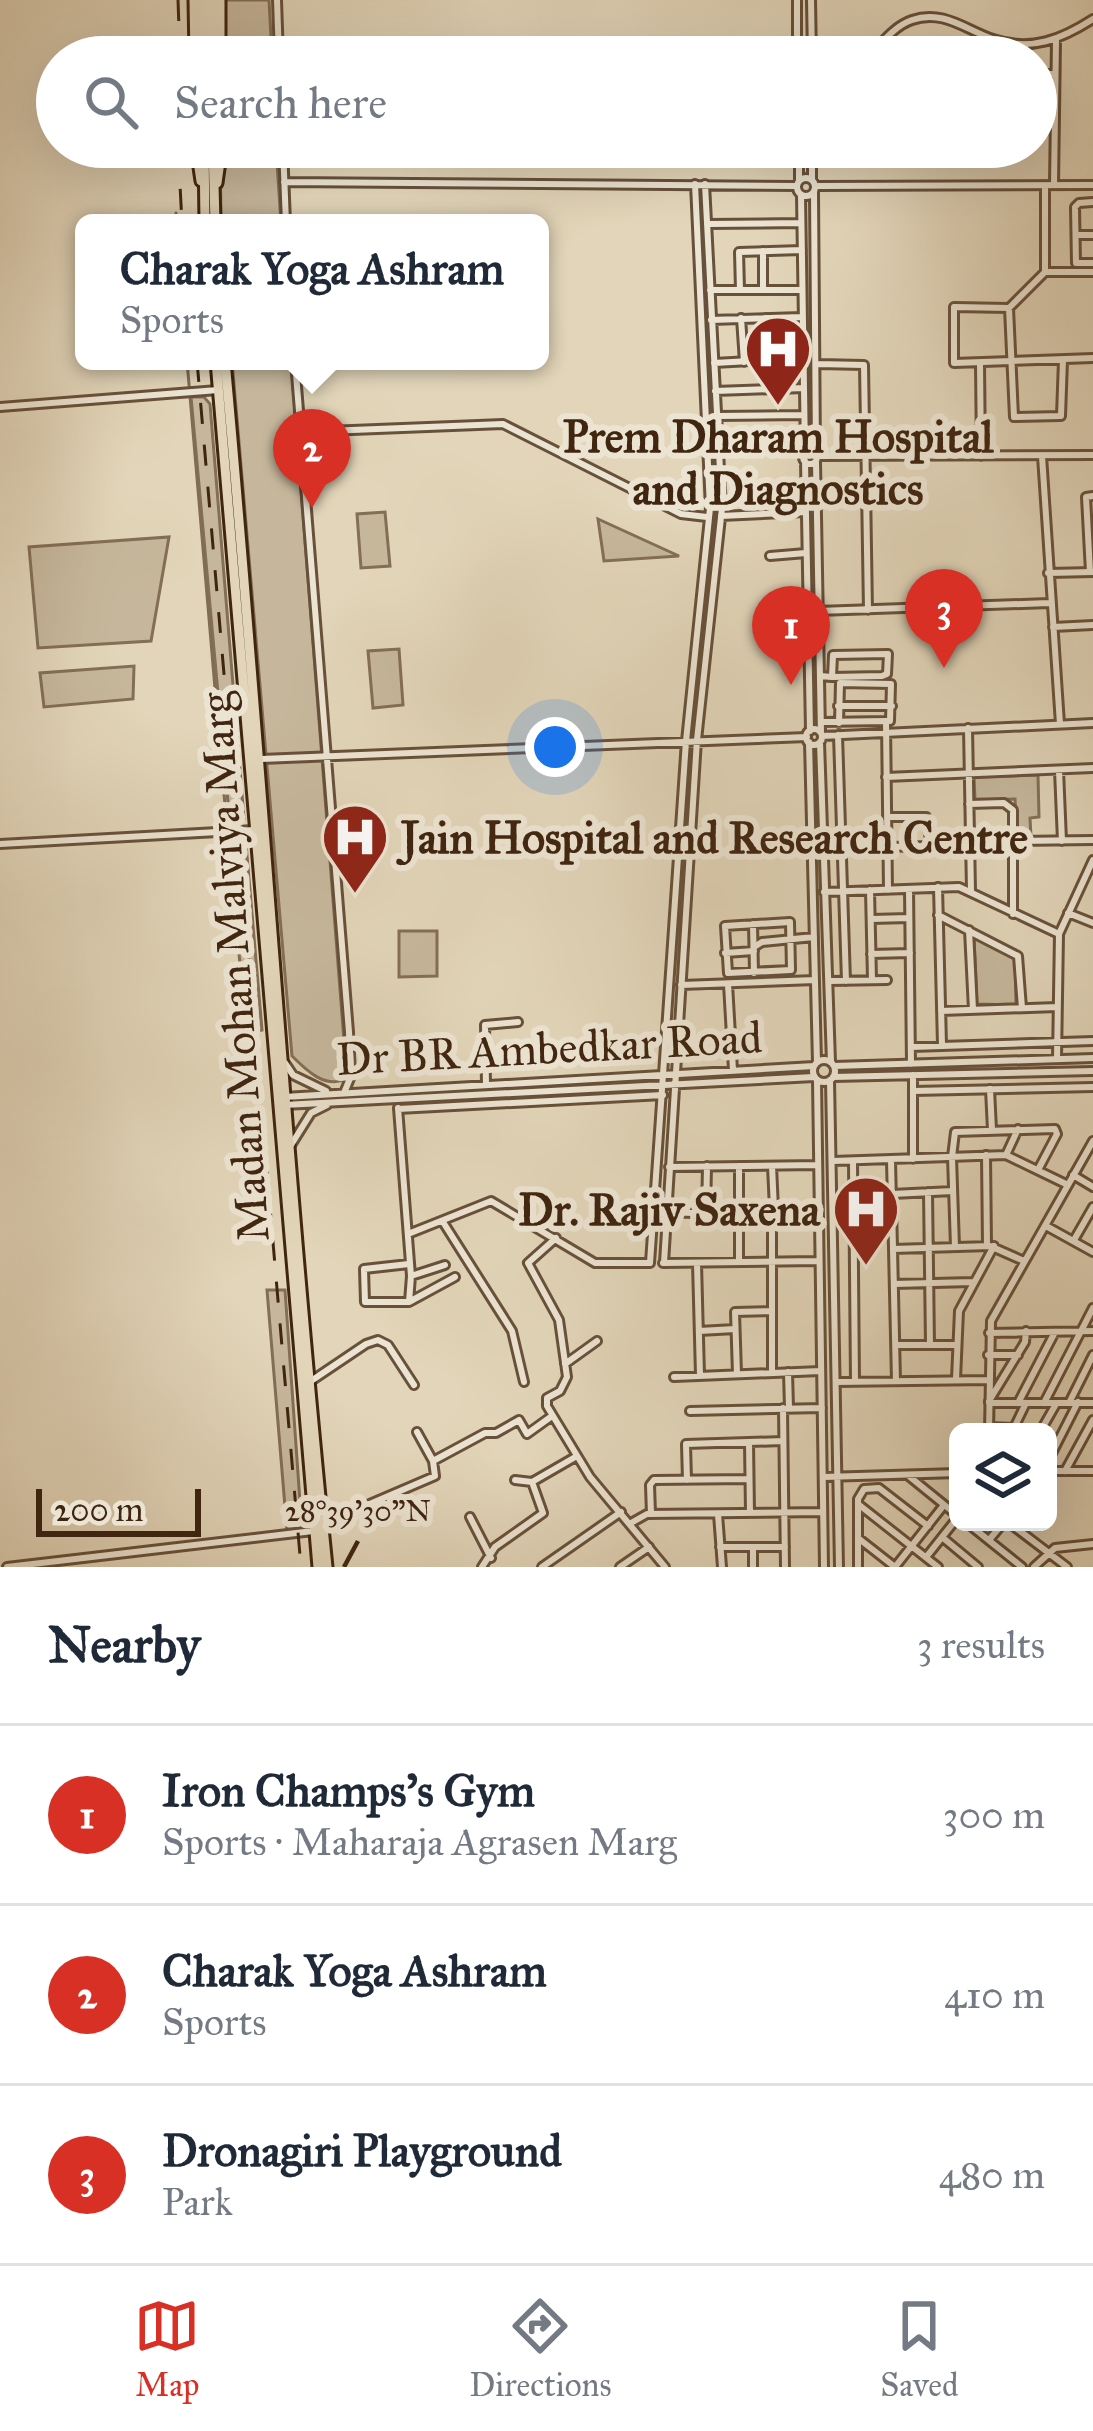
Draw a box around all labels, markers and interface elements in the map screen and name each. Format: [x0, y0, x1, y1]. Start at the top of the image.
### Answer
search box [36, 36, 1057, 168]
icon: search [78, 69, 144, 135]
text: Search here [174, 75, 387, 130]
popup [75, 214, 549, 370]
text: Charak Yoga Ashram [120, 241, 504, 296]
text: Sports [120, 296, 224, 344]
hospital icon: Prem Dharam Hospital and Diagnostics [743, 314, 813, 408]
pin: 2 [273, 409, 351, 508]
place label: Prem Dharam Hospital and Diagnostics [563, 409, 994, 516]
pin: 3 [905, 569, 983, 668]
pin: 1 [752, 586, 830, 685]
street label: Madan Mohan Malviya Marg [187, 689, 281, 1244]
your location [525, 717, 585, 777]
hospital icon: Jain Hospital and Research Centre [320, 802, 390, 896]
place label: Jain Hospital and Research Centre [396, 810, 1028, 866]
street label: Dr BR Ambedkar Road [335, 1009, 764, 1087]
hospital icon: Dr. Rajiv Saxena [831, 1174, 901, 1268]
place label: Dr. Rajiv Saxena [518, 1182, 821, 1237]
map controls [949, 1423, 1057, 1531]
button: layers [949, 1423, 1057, 1531]
scale bar [36, 1483, 201, 1536]
text: 200 m [54, 1490, 144, 1530]
text: 28°39'30"N [285, 1493, 431, 1530]
text: Nearby [48, 1614, 200, 1676]
text: 3 results [917, 1621, 1045, 1669]
text: Iron Champs's Gym [162, 1763, 535, 1818]
text: 1 [79, 1791, 95, 1839]
text: 300 m [943, 1791, 1045, 1839]
text: Sports · Maharaja Agrasen Marg [162, 1818, 677, 1866]
text: Charak Yoga Ashram [162, 1943, 547, 1998]
text: 2 [77, 1971, 97, 2019]
text: 410 m [944, 1971, 1045, 2019]
text: Sports [162, 1998, 266, 2046]
text: Dronagiri Playground [162, 2123, 562, 2178]
text: 3 [79, 2151, 95, 2199]
text: 480 m [939, 2151, 1045, 2199]
text: Park [162, 2178, 233, 2226]
tab: Map [134, 2293, 200, 2405]
tab: Directions [469, 2293, 611, 2405]
tab: Saved [880, 2293, 959, 2405]

